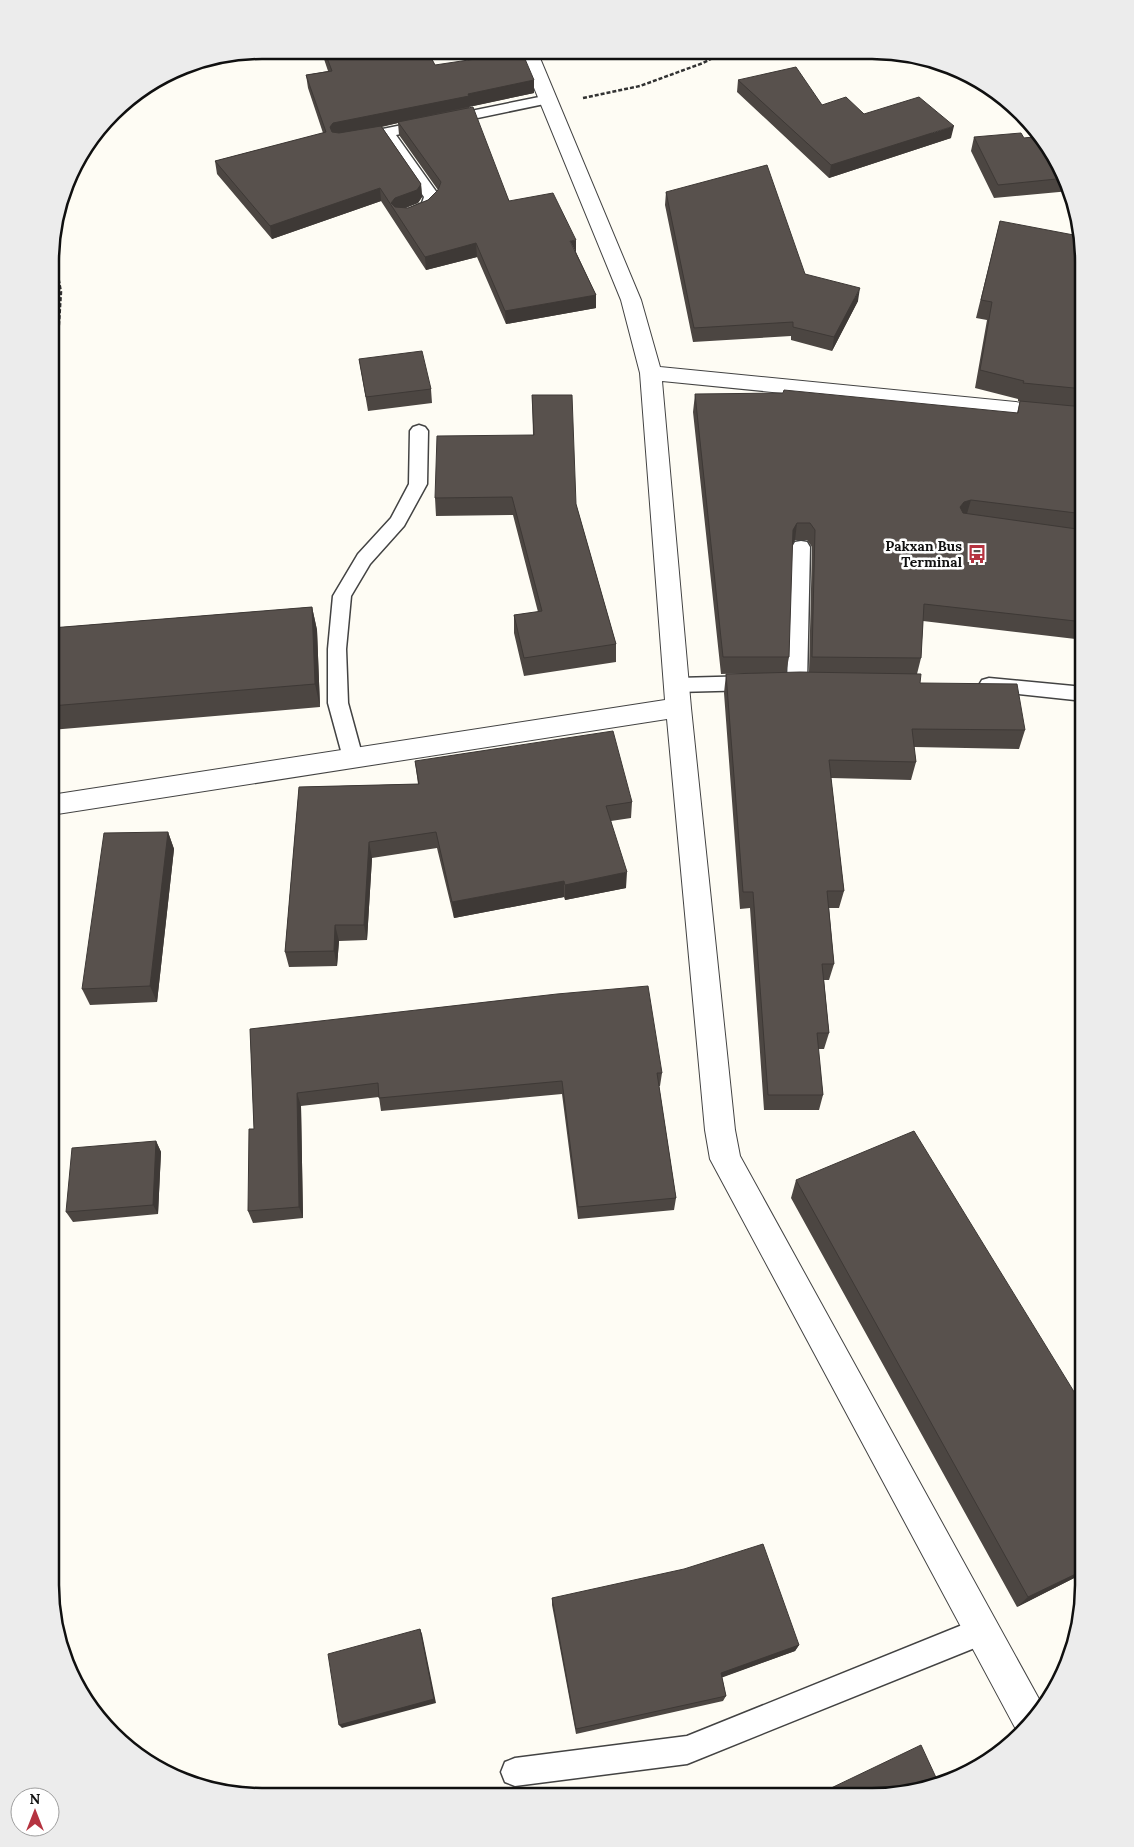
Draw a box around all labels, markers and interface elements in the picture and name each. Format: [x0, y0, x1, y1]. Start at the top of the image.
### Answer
place label: Pakxan Bus Terminal [885, 537, 963, 571]
bus stop icon: Pakxan Bus Terminal [966, 543, 988, 565]
north arrow [10, 1787, 60, 1837]
text: N [30, 1790, 41, 1808]

